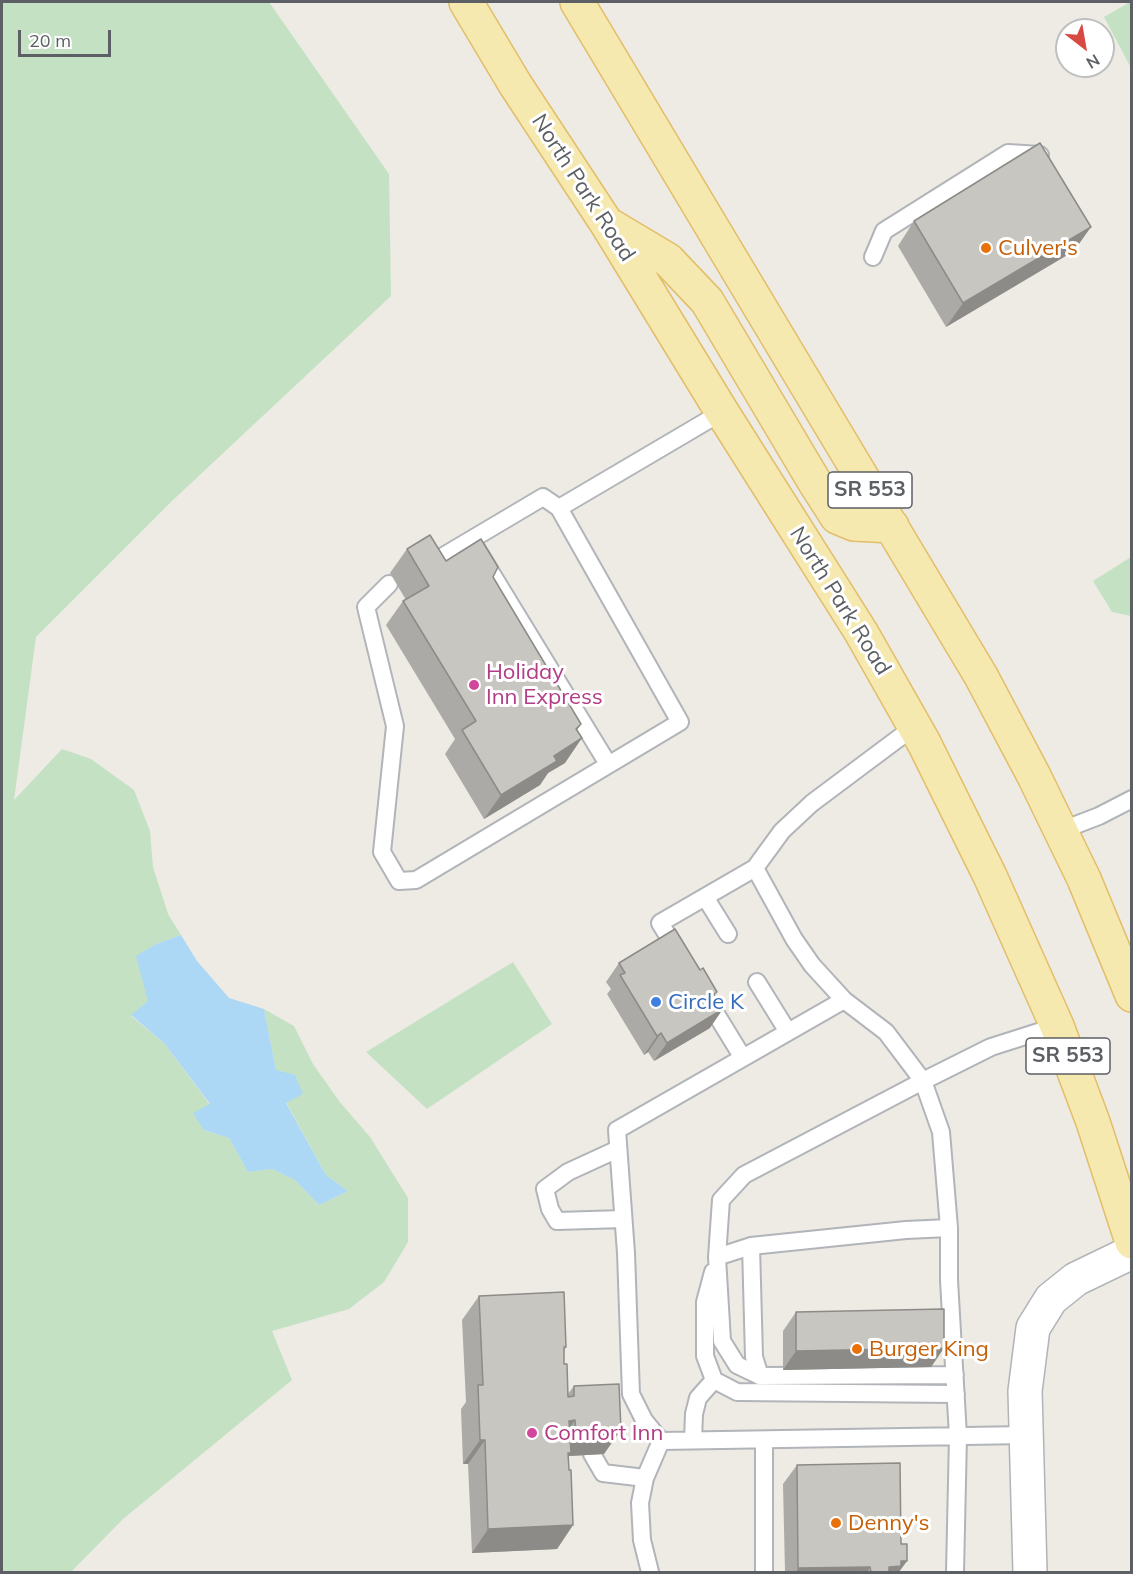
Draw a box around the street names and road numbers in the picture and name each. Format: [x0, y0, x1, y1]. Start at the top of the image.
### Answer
street label: North Park Road [526, 110, 640, 266]
road number: SR 553 [828, 472, 912, 508]
street label: North Park Road [784, 522, 896, 680]
road number: SR 553 [1026, 1038, 1110, 1074]

